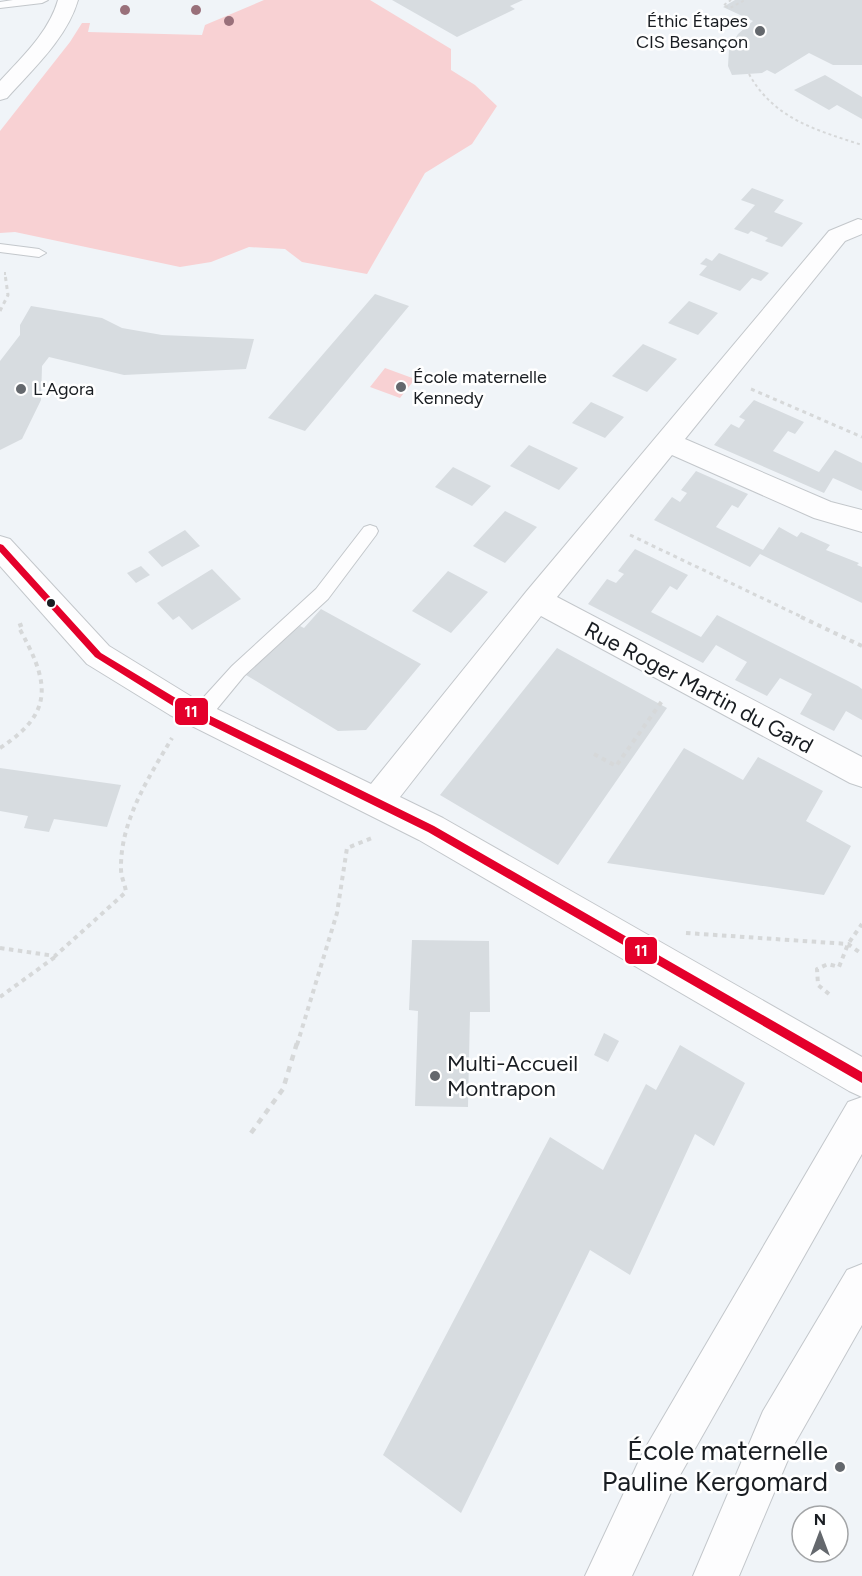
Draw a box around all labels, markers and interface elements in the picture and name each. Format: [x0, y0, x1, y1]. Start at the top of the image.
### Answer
place label: Éthic Étapes CIS Besançon [636, 10, 748, 53]
marker: Éthic Étapes CIS Besançon [753, 24, 767, 38]
place label: École maternelle Kennedy [413, 366, 547, 409]
place label: L'Agora [33, 378, 94, 400]
marker: École maternelle Kennedy [394, 380, 408, 394]
marker: L'Agora [14, 382, 28, 396]
unlabelled marker [45, 597, 57, 609]
street label: Rue Roger Martin du Gard [580, 616, 818, 759]
line badge: 11 [174, 697, 209, 726]
text: 11 [184, 702, 198, 721]
line badge: 11 [624, 936, 658, 965]
text: 11 [634, 941, 648, 960]
place label: Multi-Accueil Montrapon [447, 1050, 578, 1102]
marker: Multi-Accueil Montrapon [428, 1069, 442, 1083]
place label: École maternelle Pauline Kergomard [602, 1434, 828, 1498]
marker: École maternelle Pauline Kergomard [833, 1460, 847, 1474]
north arrow [790, 1504, 850, 1564]
text: N [814, 1510, 826, 1529]

